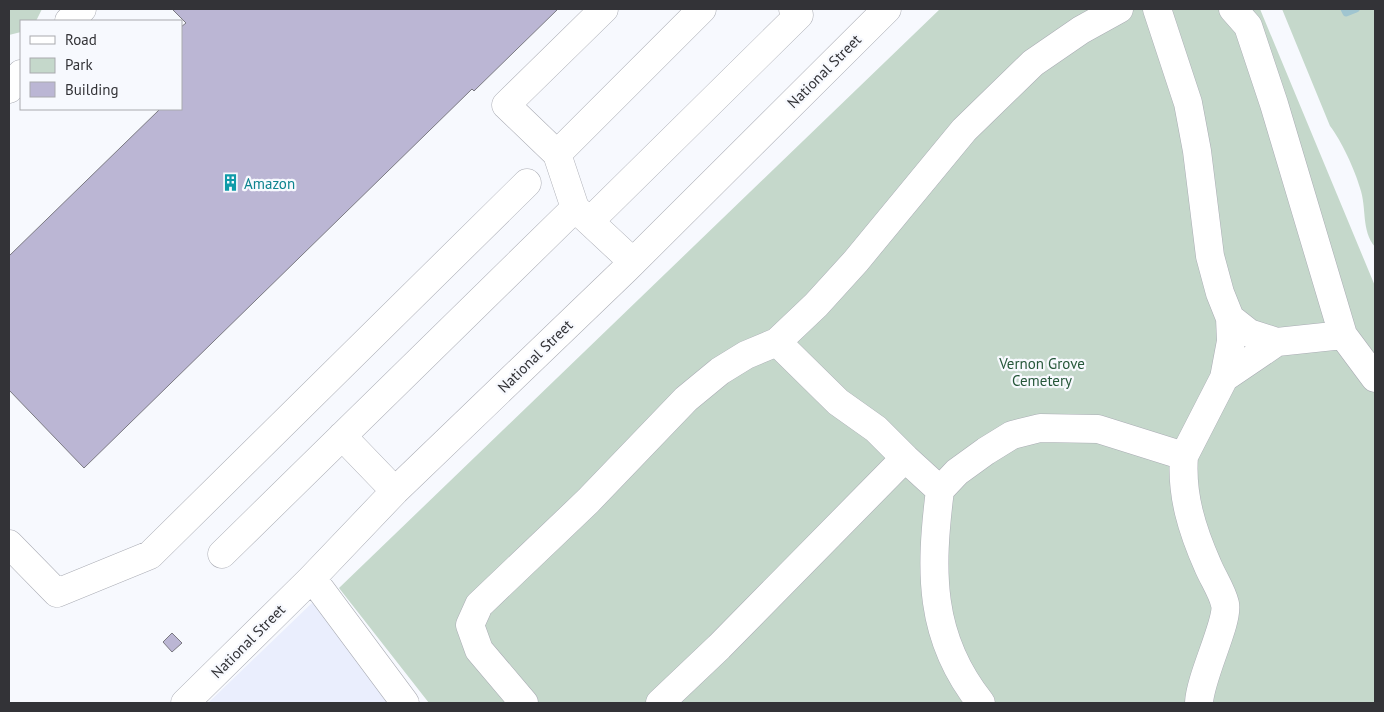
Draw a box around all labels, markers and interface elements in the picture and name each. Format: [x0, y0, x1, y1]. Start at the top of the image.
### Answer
legend [20, 20, 182, 110]
text: Road [65, 30, 97, 49]
street label: National Street [783, 30, 865, 112]
text: Park [65, 55, 93, 74]
text: Building [65, 80, 119, 99]
building icon: Amazon [220, 173, 240, 193]
place label: Amazon [244, 174, 295, 193]
street label: National Street [494, 315, 576, 397]
park label: Vernon Grove Cemetery [998, 354, 1085, 390]
street label: National Street [207, 600, 289, 682]

